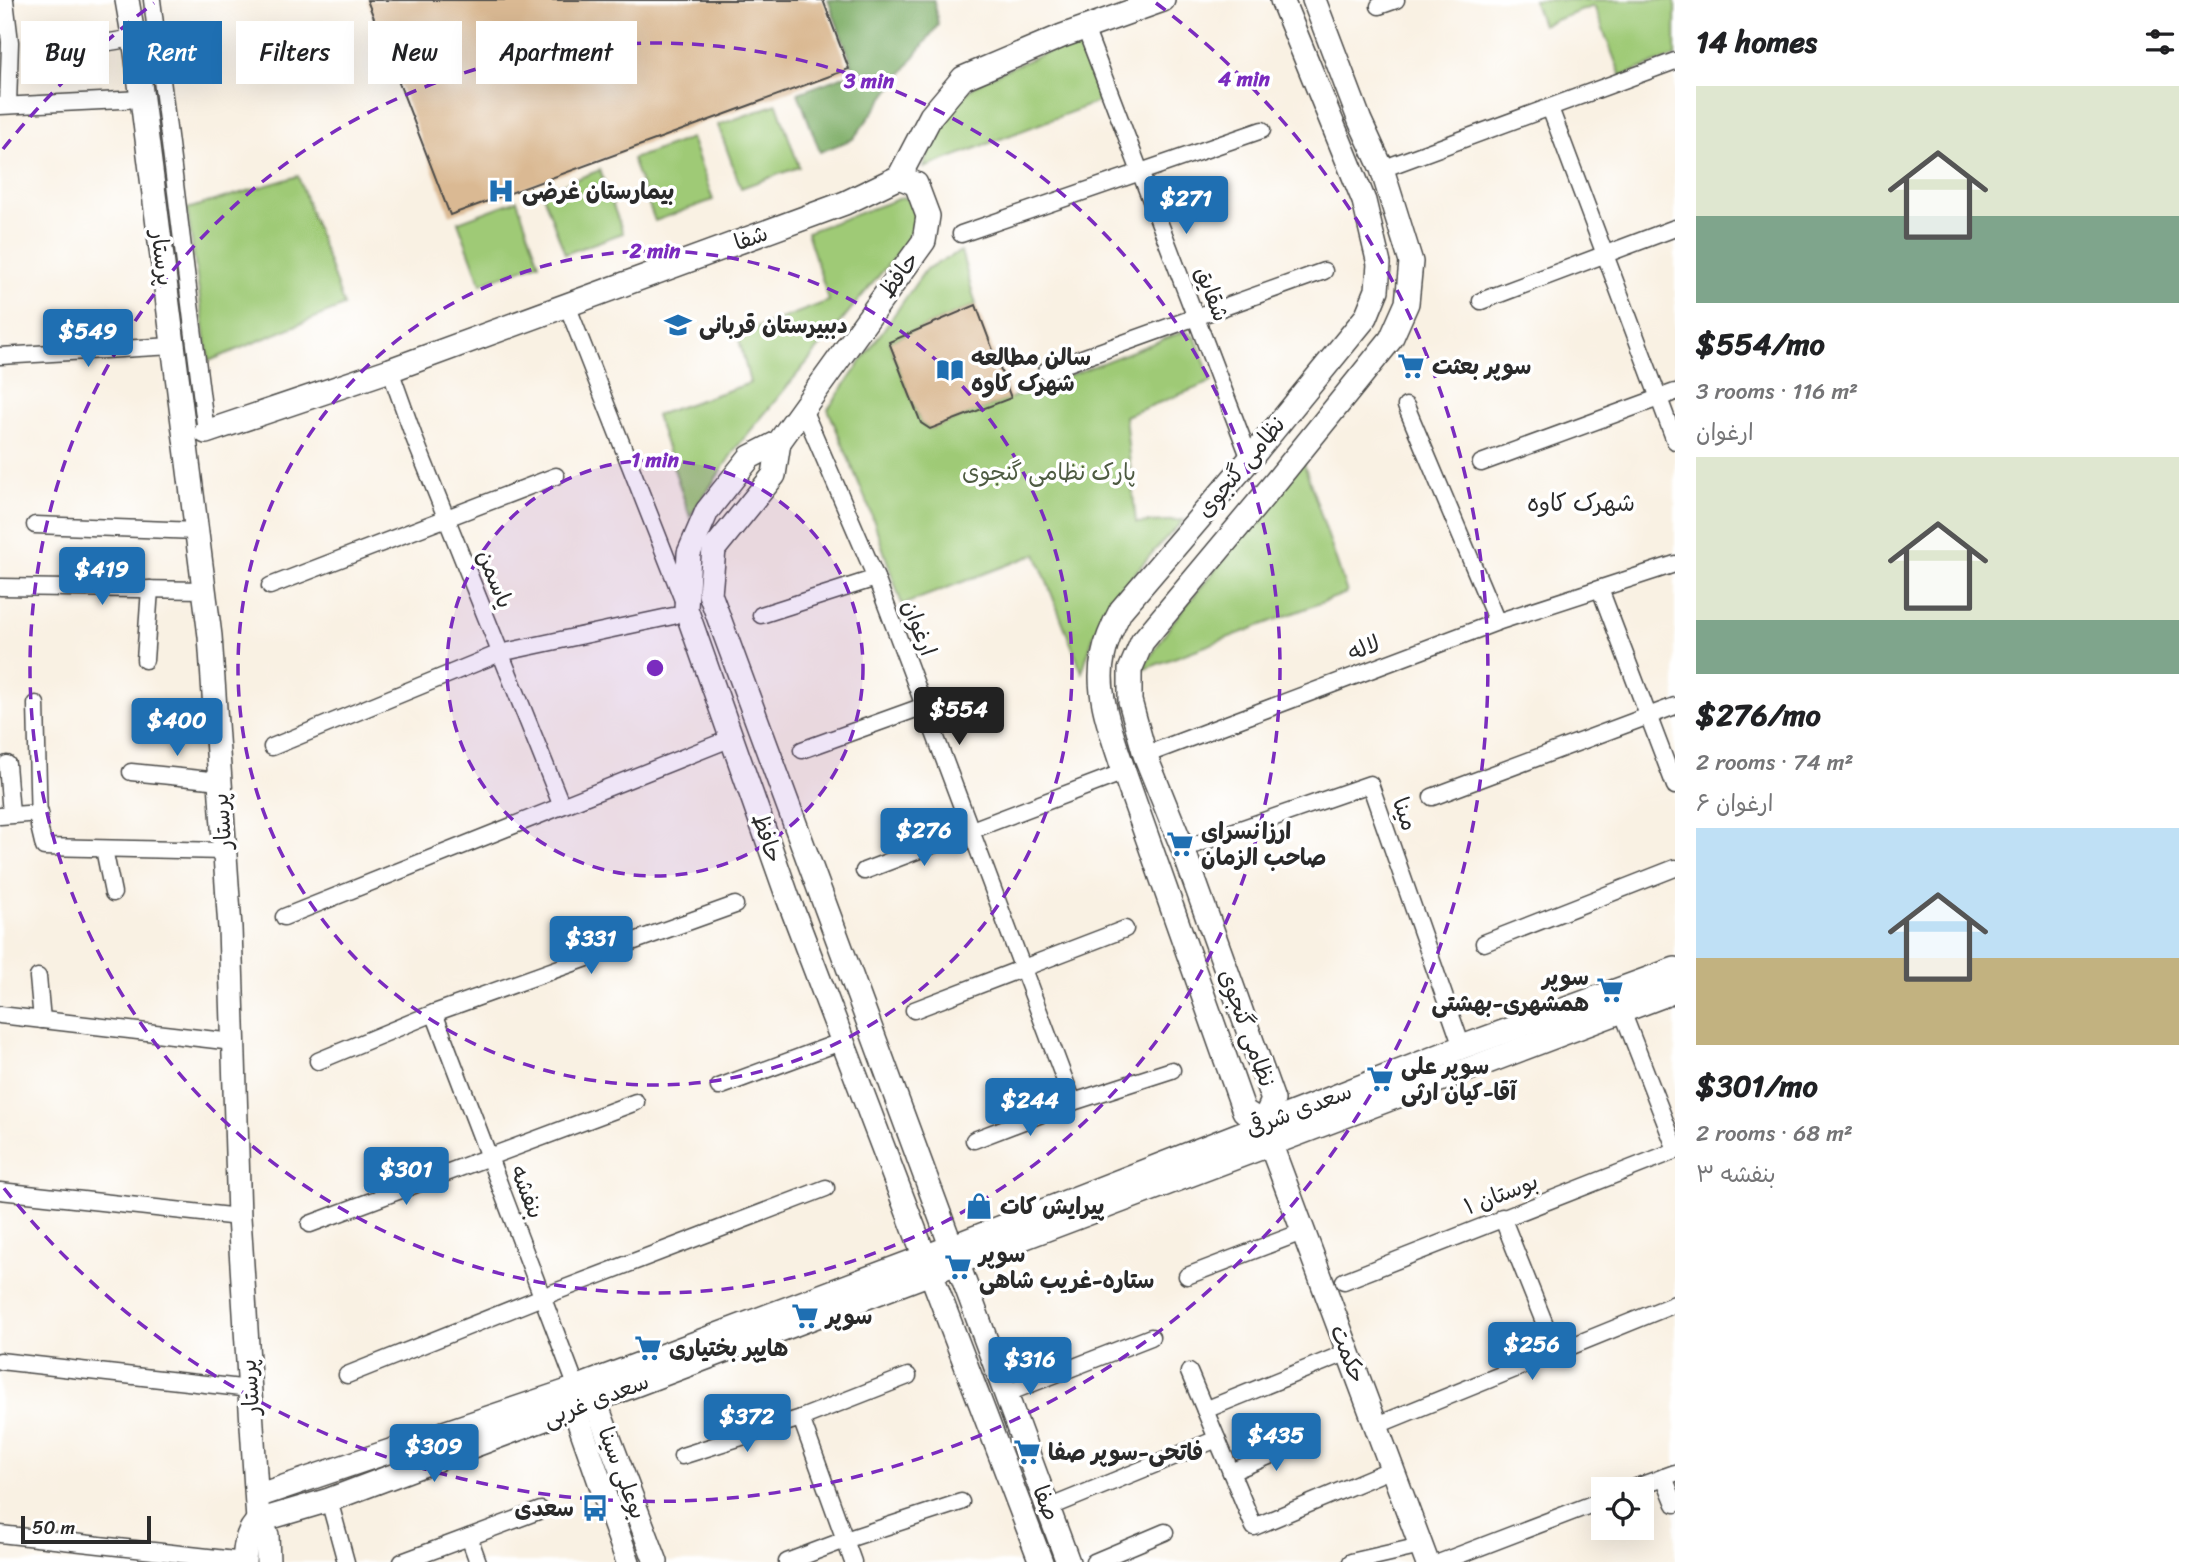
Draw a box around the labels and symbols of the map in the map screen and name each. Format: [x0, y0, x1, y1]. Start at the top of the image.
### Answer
text: 4 min [1217, 60, 1271, 98]
text: 3 min [843, 62, 895, 100]
place label: بیمارستان غرضی [522, 171, 674, 212]
hospital icon: بیمارستان غرضی [486, 176, 516, 206]
pin: $271 [1145, 176, 1227, 236]
street label: شفا [728, 213, 774, 263]
street label: پرستار [138, 226, 186, 288]
text: 2 min [629, 232, 681, 270]
street label: حافظ [868, 243, 930, 307]
street label: شقایق [1183, 260, 1241, 328]
place label: دببیرستان قربانی [699, 305, 848, 346]
pin: $549 [47, 310, 129, 369]
school or university icon: دببیرستان قربانی [663, 310, 693, 340]
place label: سالن مطالعه شهرک کاوه [971, 337, 1091, 404]
place label: سوپر بعثت [1432, 346, 1532, 387]
supermarket icon: سوپر بعثت [1396, 351, 1426, 381]
library icon: سالن مطالعه شهرک کاوه [935, 355, 965, 385]
street label: نظامی گنجوی [1186, 407, 1296, 527]
text: 1 min [631, 441, 680, 479]
park label: پارک نظامی گنجوی [962, 452, 1136, 493]
district label: شهرک کاوه [1527, 482, 1635, 524]
street label: یاسمن [465, 543, 525, 615]
pin: $419 [61, 548, 143, 607]
street label: ارغوان [890, 594, 948, 662]
street label: لاله [1342, 623, 1386, 673]
centre of rings [643, 656, 667, 680]
pin: $554 [918, 688, 1000, 747]
pin: $400 [136, 698, 218, 758]
street label: مینا [1380, 791, 1430, 837]
street label: پرستار [200, 792, 245, 852]
street label: حافظ [739, 807, 795, 869]
pin: $276 [883, 808, 965, 868]
place label: ارزانسرای صاحب الزمان [1201, 811, 1326, 878]
supermarket icon: ارزانسرای صاحب الزمان [1165, 829, 1195, 859]
pin: $331 [550, 916, 632, 976]
place label: سوپر همشهری-بهشتی [1431, 957, 1589, 1024]
street label: نظامی گنجوی [1207, 963, 1287, 1093]
supermarket icon: سوپر همشهری-بهشتی [1595, 975, 1625, 1005]
place label: سوپر علی آقا-کیان ارثی [1401, 1046, 1518, 1113]
supermarket icon: سوپر علی آقا-کیان ارثی [1365, 1064, 1395, 1094]
street label: سعدی شرقی [1240, 1071, 1358, 1149]
pin: $244 [989, 1078, 1071, 1138]
pin: $301 [365, 1148, 447, 1207]
street label: بنفشه [498, 1159, 556, 1225]
street label: بوستان ۱ [1458, 1161, 1544, 1227]
place label: پیرایش کات [1000, 1186, 1105, 1227]
shop icon: پیرایش کات [964, 1191, 994, 1221]
place label: سوپر ستاره-غریب شاهی [977, 1234, 1154, 1301]
supermarket icon: سوپر ستاره-غریب شاهی [943, 1252, 973, 1282]
place label: سوپر [824, 1296, 872, 1337]
supermarket icon: سوپر [790, 1301, 820, 1331]
street label: حکمت [1318, 1319, 1378, 1389]
pin: $256 [1491, 1322, 1573, 1382]
place label: هایپر بختیاری [669, 1328, 788, 1369]
supermarket icon: هایپر بختیاری [633, 1333, 663, 1363]
pin: $316 [989, 1338, 1071, 1397]
street label: پرستار [228, 1358, 273, 1418]
street label: سعدی غربی [537, 1361, 655, 1439]
pin: $372 [706, 1394, 788, 1454]
pin: $435 [1235, 1414, 1317, 1473]
street label: بوعلی سینا [586, 1421, 658, 1525]
pin: $309 [393, 1424, 475, 1484]
place label: فاتحی-سوپر صفا [1048, 1432, 1203, 1473]
supermarket icon: فاتحی-سوپر صفا [1012, 1437, 1042, 1467]
street label: صفا [1020, 1479, 1072, 1527]
place label: سعدی [514, 1488, 574, 1529]
bus stop icon: سعدی [580, 1493, 610, 1523]
scale bar [21, 1513, 150, 1545]

